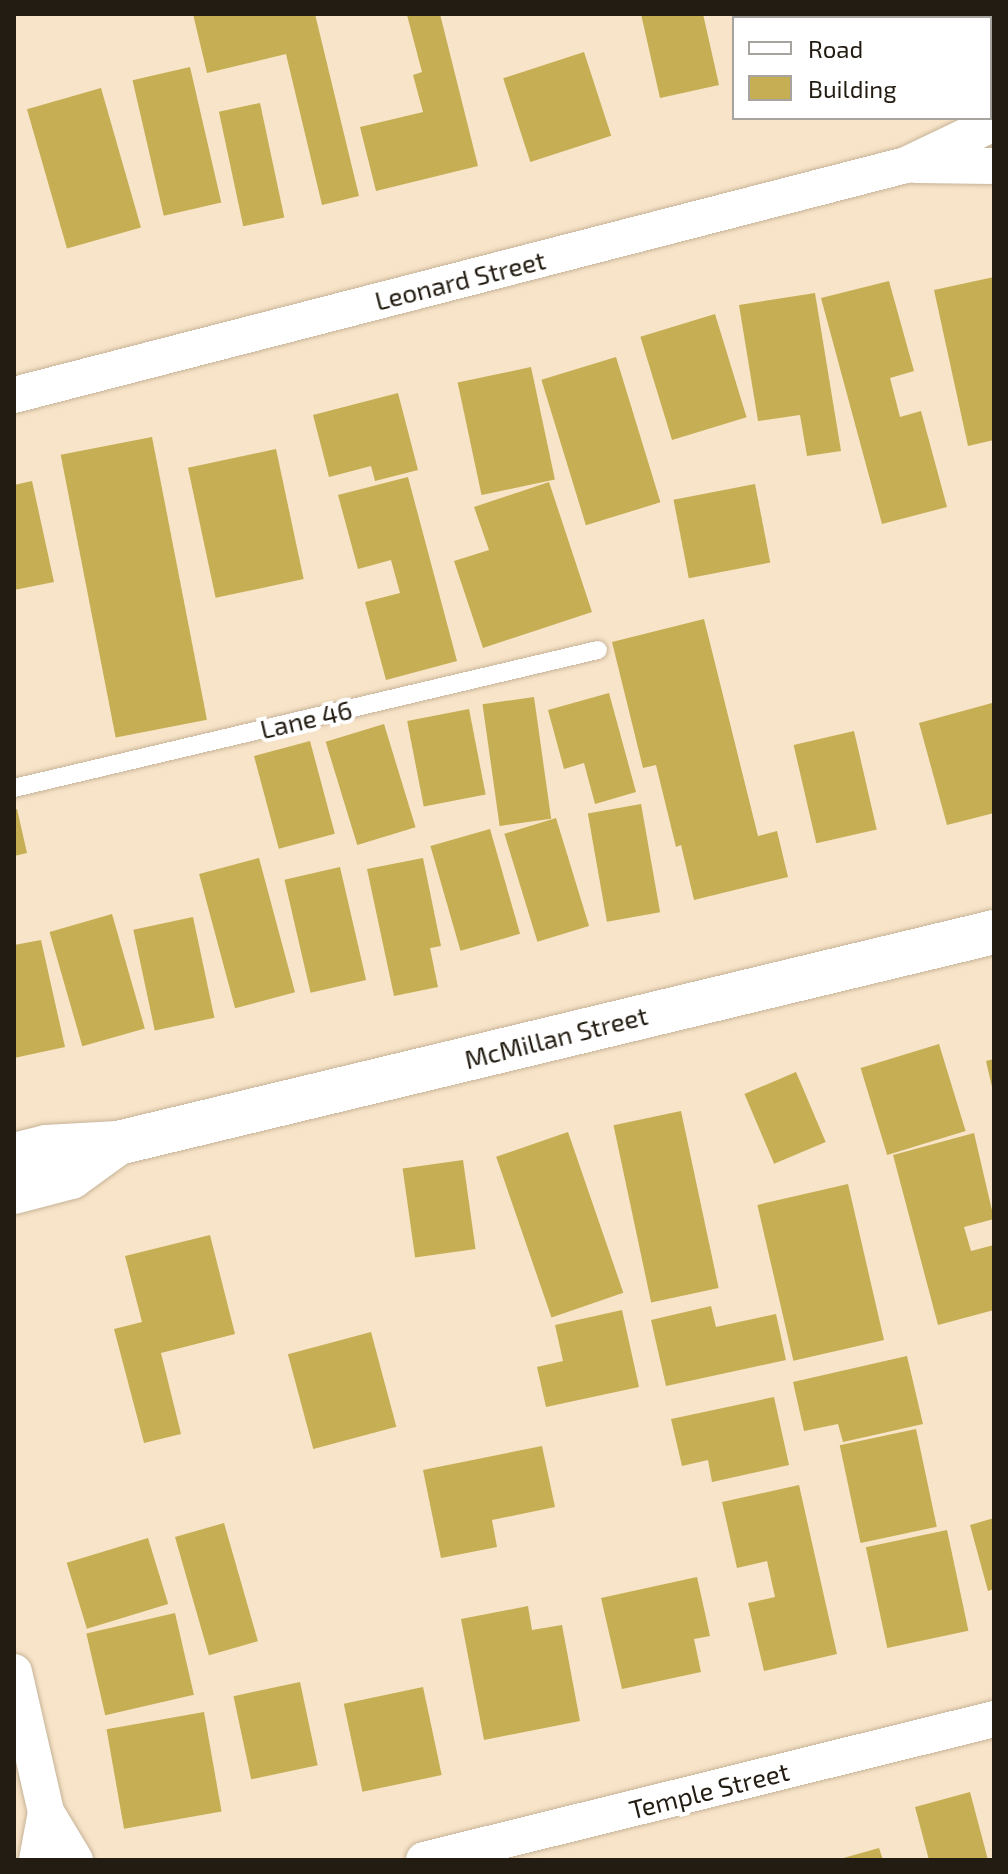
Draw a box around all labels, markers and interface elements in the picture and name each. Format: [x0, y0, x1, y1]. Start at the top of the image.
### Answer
legend [732, 16, 992, 120]
text: Road [808, 34, 863, 63]
text: Building [808, 74, 897, 103]
street label: Leonard Street [372, 244, 548, 316]
street label: Lane 46 [257, 693, 355, 745]
street label: McMillan Street [461, 999, 651, 1075]
street label: Temple Street [626, 1755, 792, 1825]

